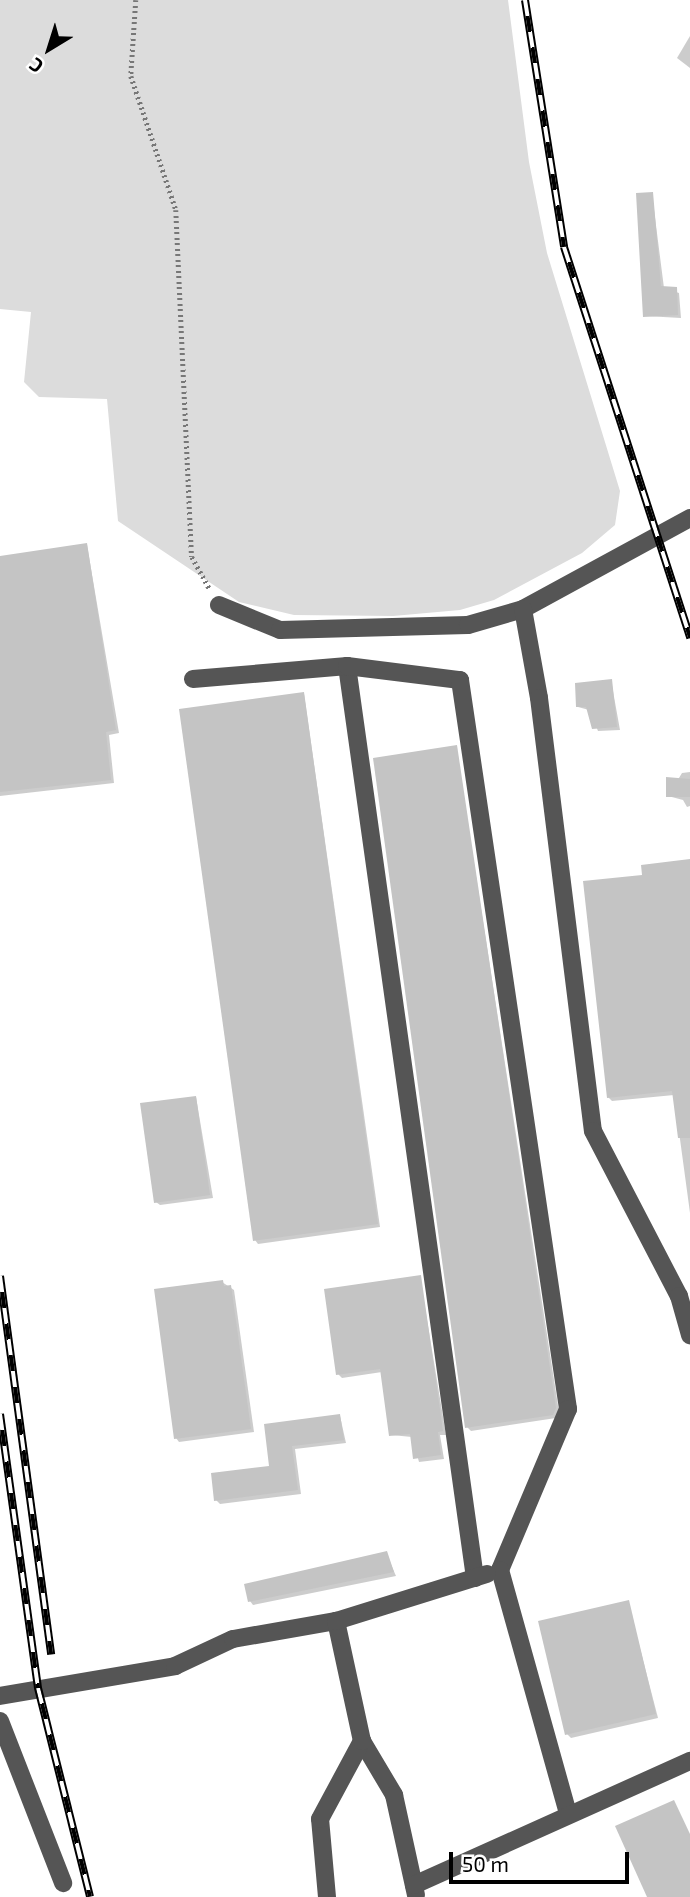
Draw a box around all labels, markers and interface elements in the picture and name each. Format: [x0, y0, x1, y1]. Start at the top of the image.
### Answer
north arrow [14, 14, 84, 84]
text: С [24, 53, 47, 78]
scale bar [452, 1838, 632, 1882]
text: 50 m [462, 1851, 509, 1876]

